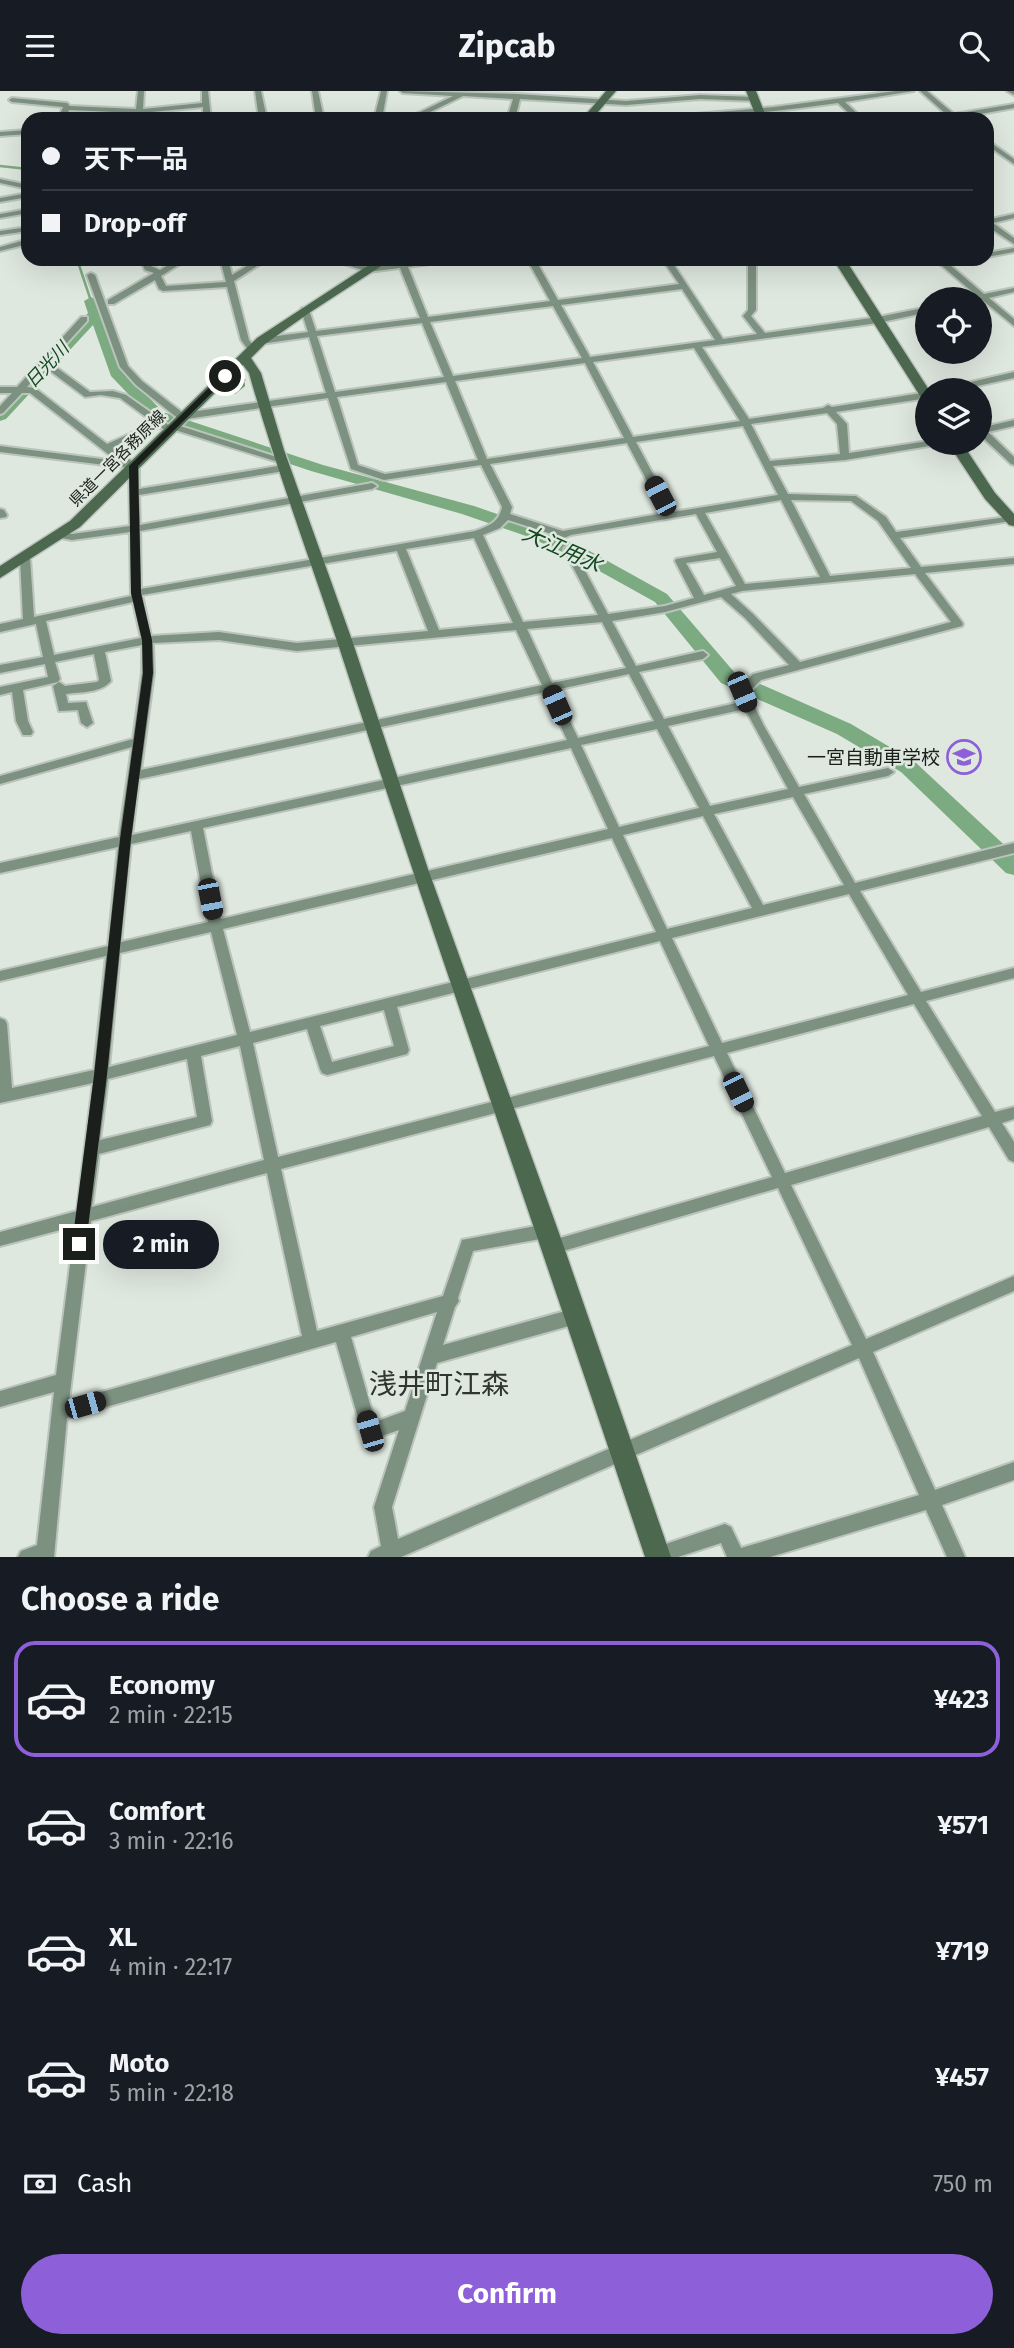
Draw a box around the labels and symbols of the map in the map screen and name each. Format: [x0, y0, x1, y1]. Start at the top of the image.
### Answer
water label: 日光川 [21, 336, 75, 392]
route start [209, 360, 241, 392]
street label: 県道一宮各務原線 [65, 406, 169, 510]
car [641, 473, 680, 519]
water label: 大江用水 [518, 520, 607, 579]
car [725, 669, 760, 715]
car [539, 682, 576, 728]
school or university icon: 一宮自動車学校 [945, 738, 983, 776]
place label: 一宮自動車学校 [807, 746, 940, 769]
car [196, 876, 225, 922]
car [720, 1069, 757, 1115]
callout: 2 min [104, 1219, 219, 1269]
route end [63, 1228, 95, 1260]
district label: 浅井町江森 [369, 1368, 509, 1401]
car [62, 1389, 109, 1421]
car [355, 1408, 386, 1454]

